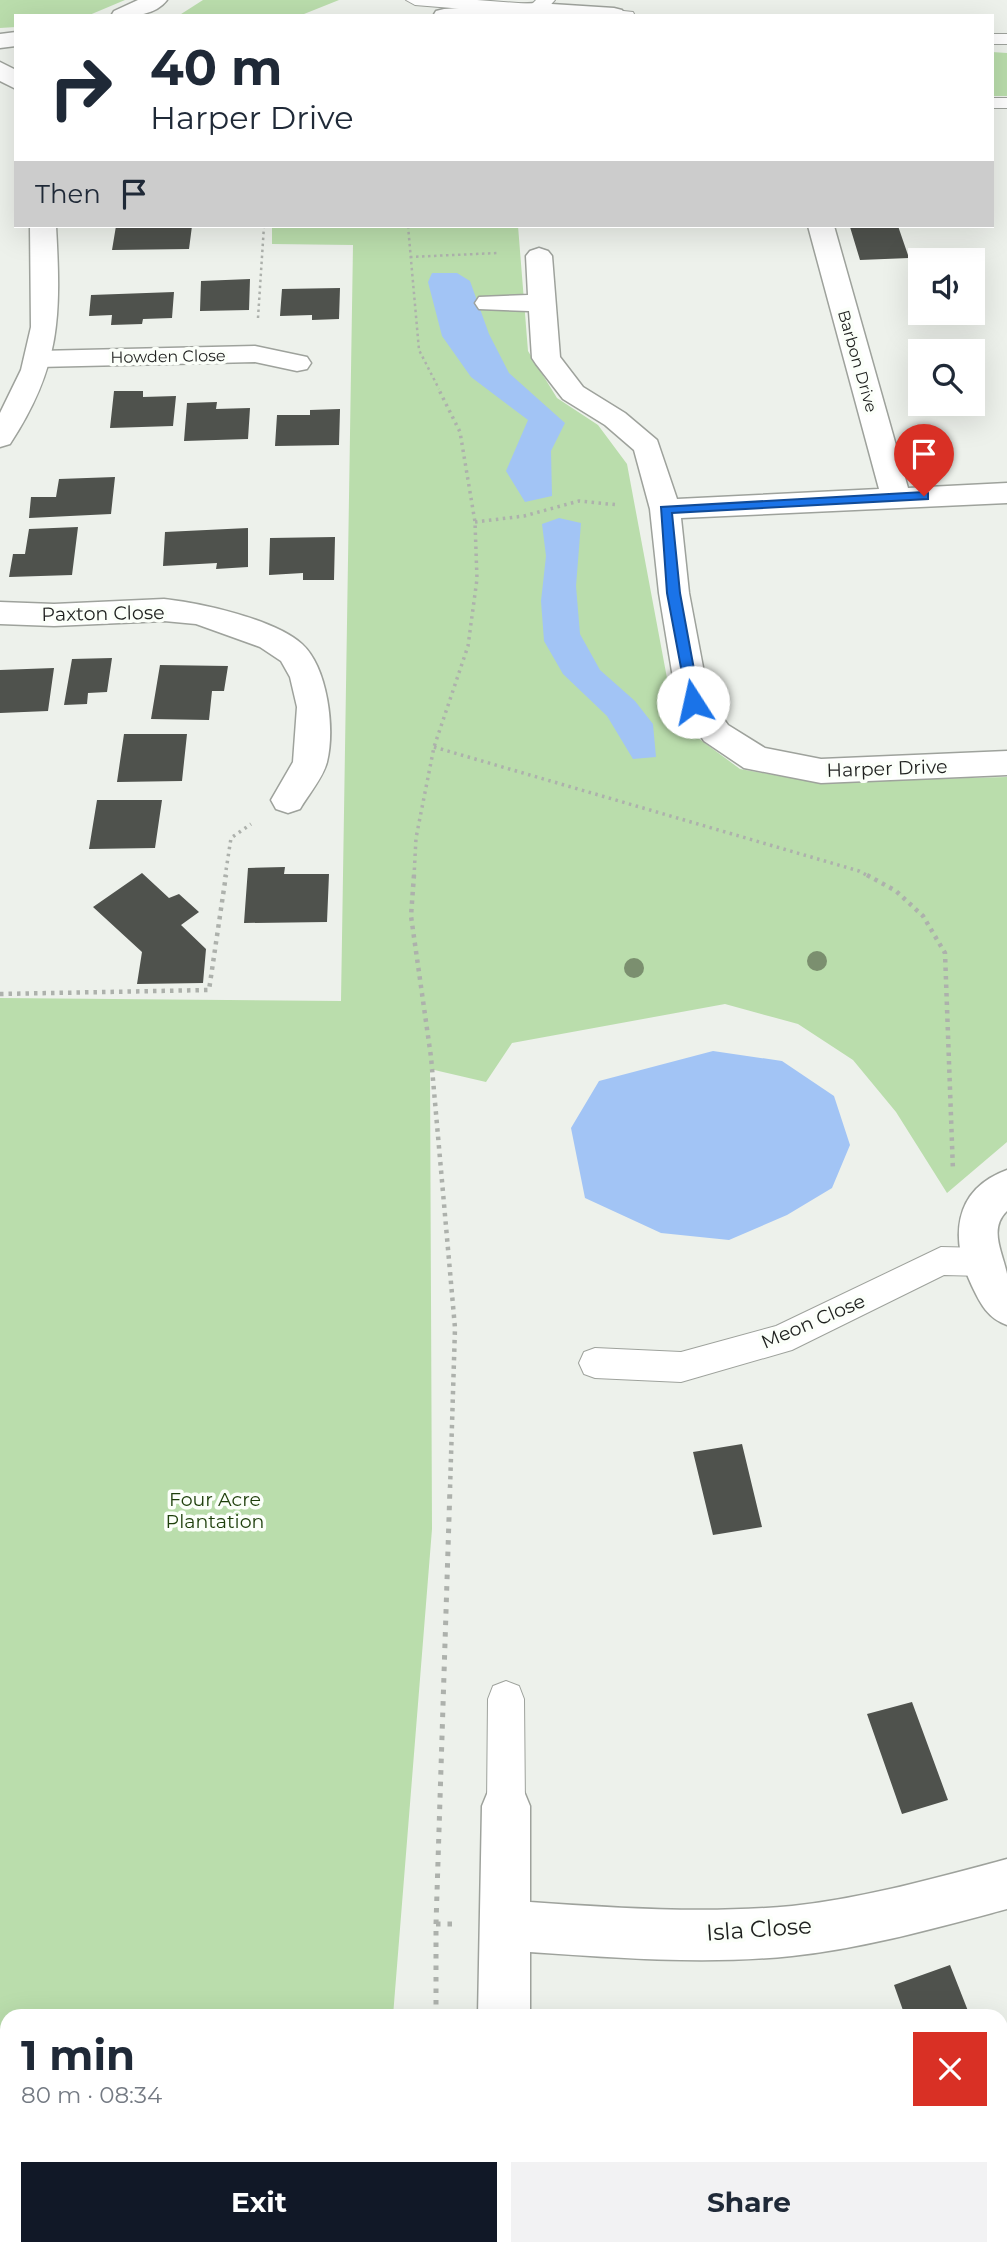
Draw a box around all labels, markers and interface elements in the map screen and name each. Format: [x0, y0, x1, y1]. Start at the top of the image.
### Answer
text: 40 m [150, 38, 282, 97]
icon: right [35, 42, 126, 133]
text: Harper Drive [150, 98, 354, 137]
icon: arrive [115, 175, 153, 213]
text: Then [35, 178, 101, 210]
map controls [908, 248, 985, 416]
button: sound [908, 248, 985, 325]
street label: Barbon Drive [834, 308, 881, 415]
button: search [908, 339, 985, 416]
street label: Howden Close [110, 346, 226, 367]
pin [894, 424, 954, 496]
icon: arrive [905, 435, 943, 473]
street label: Paxton Close [41, 601, 165, 626]
position arrow [656, 665, 730, 739]
street label: Harper Drive [826, 755, 948, 782]
street label: Meon Close [758, 1289, 869, 1354]
park label: Four Acre Plantation [166, 1488, 264, 1533]
street label: Isla Close [705, 1911, 813, 1947]
text: 1 min [21, 2029, 135, 2081]
button: close [913, 2032, 987, 2106]
text: 80 m · 08:34 [21, 2081, 162, 2109]
button: Exit [21, 2162, 497, 2242]
button: Share [511, 2162, 987, 2242]

